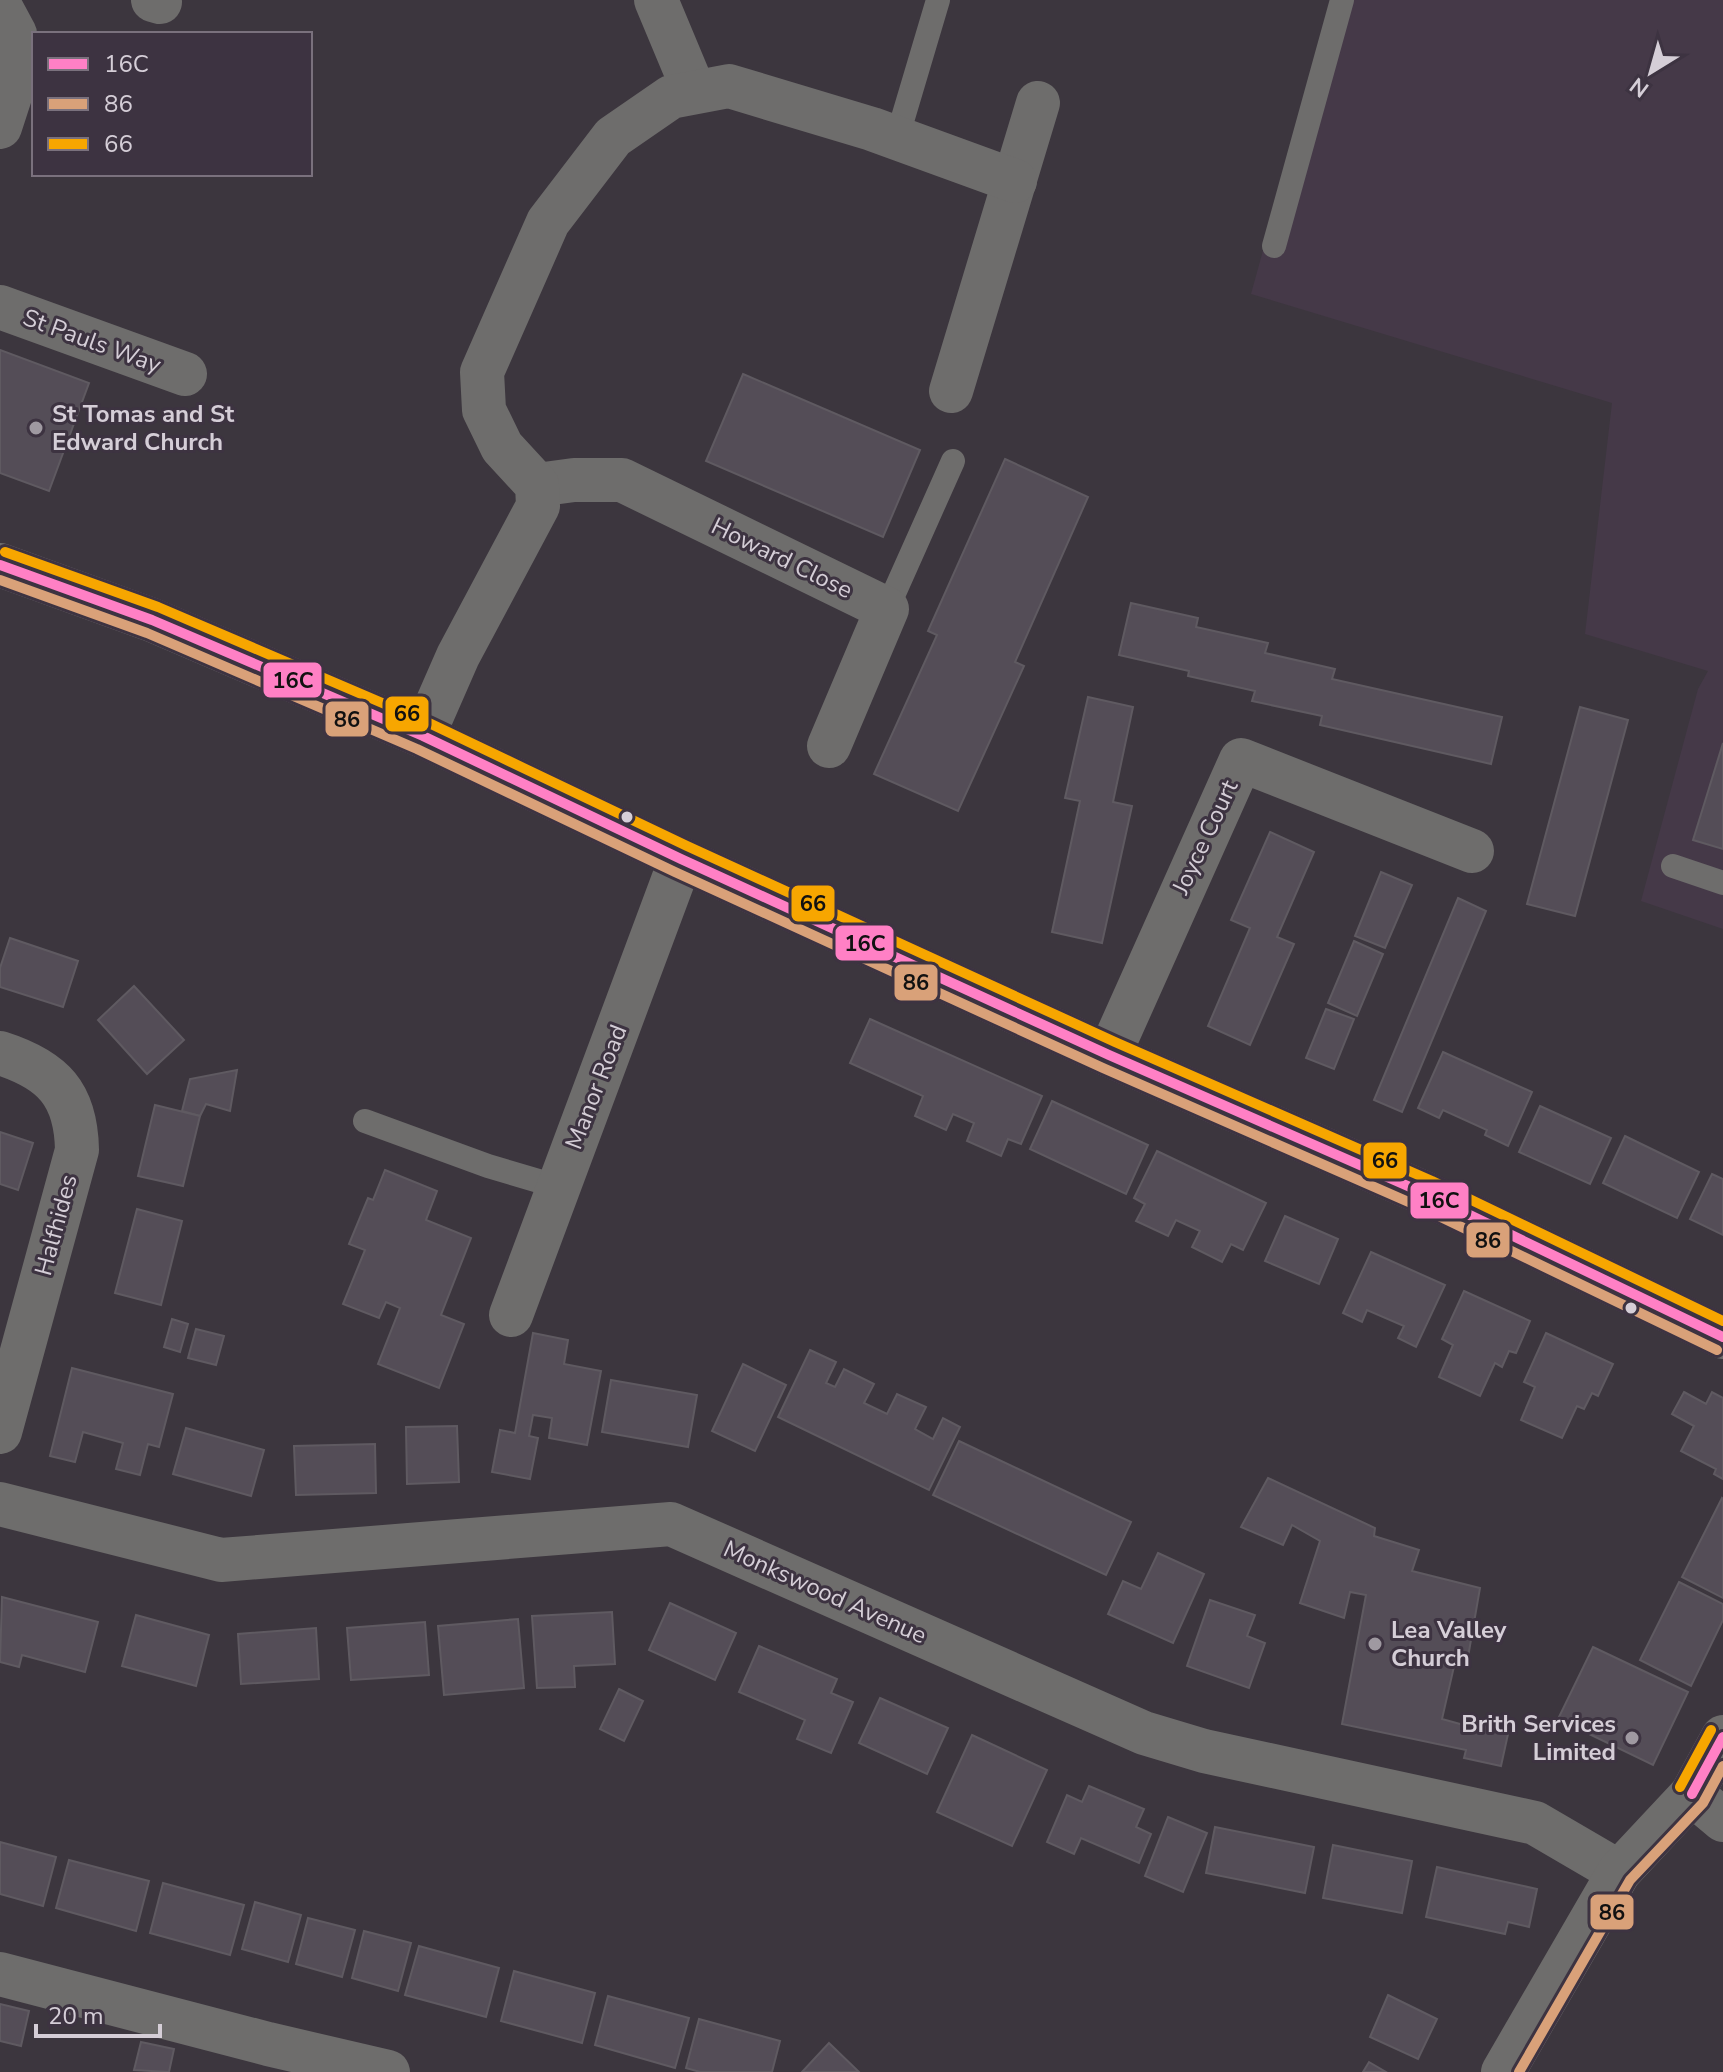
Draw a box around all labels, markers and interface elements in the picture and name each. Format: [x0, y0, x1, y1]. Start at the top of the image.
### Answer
legend [32, 32, 312, 176]
north arrow [1611, 32, 1691, 112]
text: 16C [104, 48, 149, 80]
text: N [1624, 70, 1655, 104]
text: 86 [104, 88, 133, 120]
text: 66 [104, 128, 133, 160]
street label: St Pauls Way [19, 301, 166, 381]
place label: St Tomas and St Edward Church [52, 398, 235, 458]
marker: St Tomas and St Edward Church [27, 419, 45, 437]
street label: Howard Close [706, 510, 858, 606]
line badge: 16C [262, 661, 323, 699]
text: 16C [272, 666, 314, 696]
line badge: 66 [384, 695, 430, 733]
text: 66 [394, 699, 420, 729]
line badge: 86 [324, 700, 370, 738]
text: 86 [334, 705, 360, 735]
street label: Joyce Court [1164, 774, 1246, 900]
unlabelled marker [619, 809, 635, 825]
line badge: 66 [790, 884, 836, 923]
text: 66 [800, 889, 826, 919]
line badge: 16C [834, 924, 895, 962]
text: 16C [844, 929, 886, 959]
line badge: 86 [893, 963, 939, 1002]
text: 86 [903, 968, 929, 998]
street label: Manor Road [558, 1020, 634, 1154]
line badge: 66 [1362, 1141, 1408, 1180]
text: 66 [1372, 1146, 1398, 1176]
street label: Halfhides [27, 1171, 85, 1279]
line badge: 16C [1409, 1181, 1470, 1220]
text: 16C [1418, 1186, 1460, 1216]
line badge: 86 [1465, 1221, 1511, 1259]
text: 86 [1475, 1226, 1501, 1256]
unlabelled marker [1623, 1300, 1639, 1316]
street label: Monkswood Avenue [718, 1533, 932, 1651]
place label: Lea Valley Church [1391, 1614, 1507, 1674]
marker: Lea Valley Church [1366, 1635, 1384, 1653]
place label: Brith Services Limited [1461, 1708, 1616, 1768]
marker: Brith Services Limited [1623, 1729, 1641, 1747]
line badge: 86 [1589, 1893, 1635, 1931]
text: 86 [1599, 1898, 1625, 1928]
scale bar [36, 1988, 160, 2038]
text: 20 m [48, 2000, 104, 2032]

